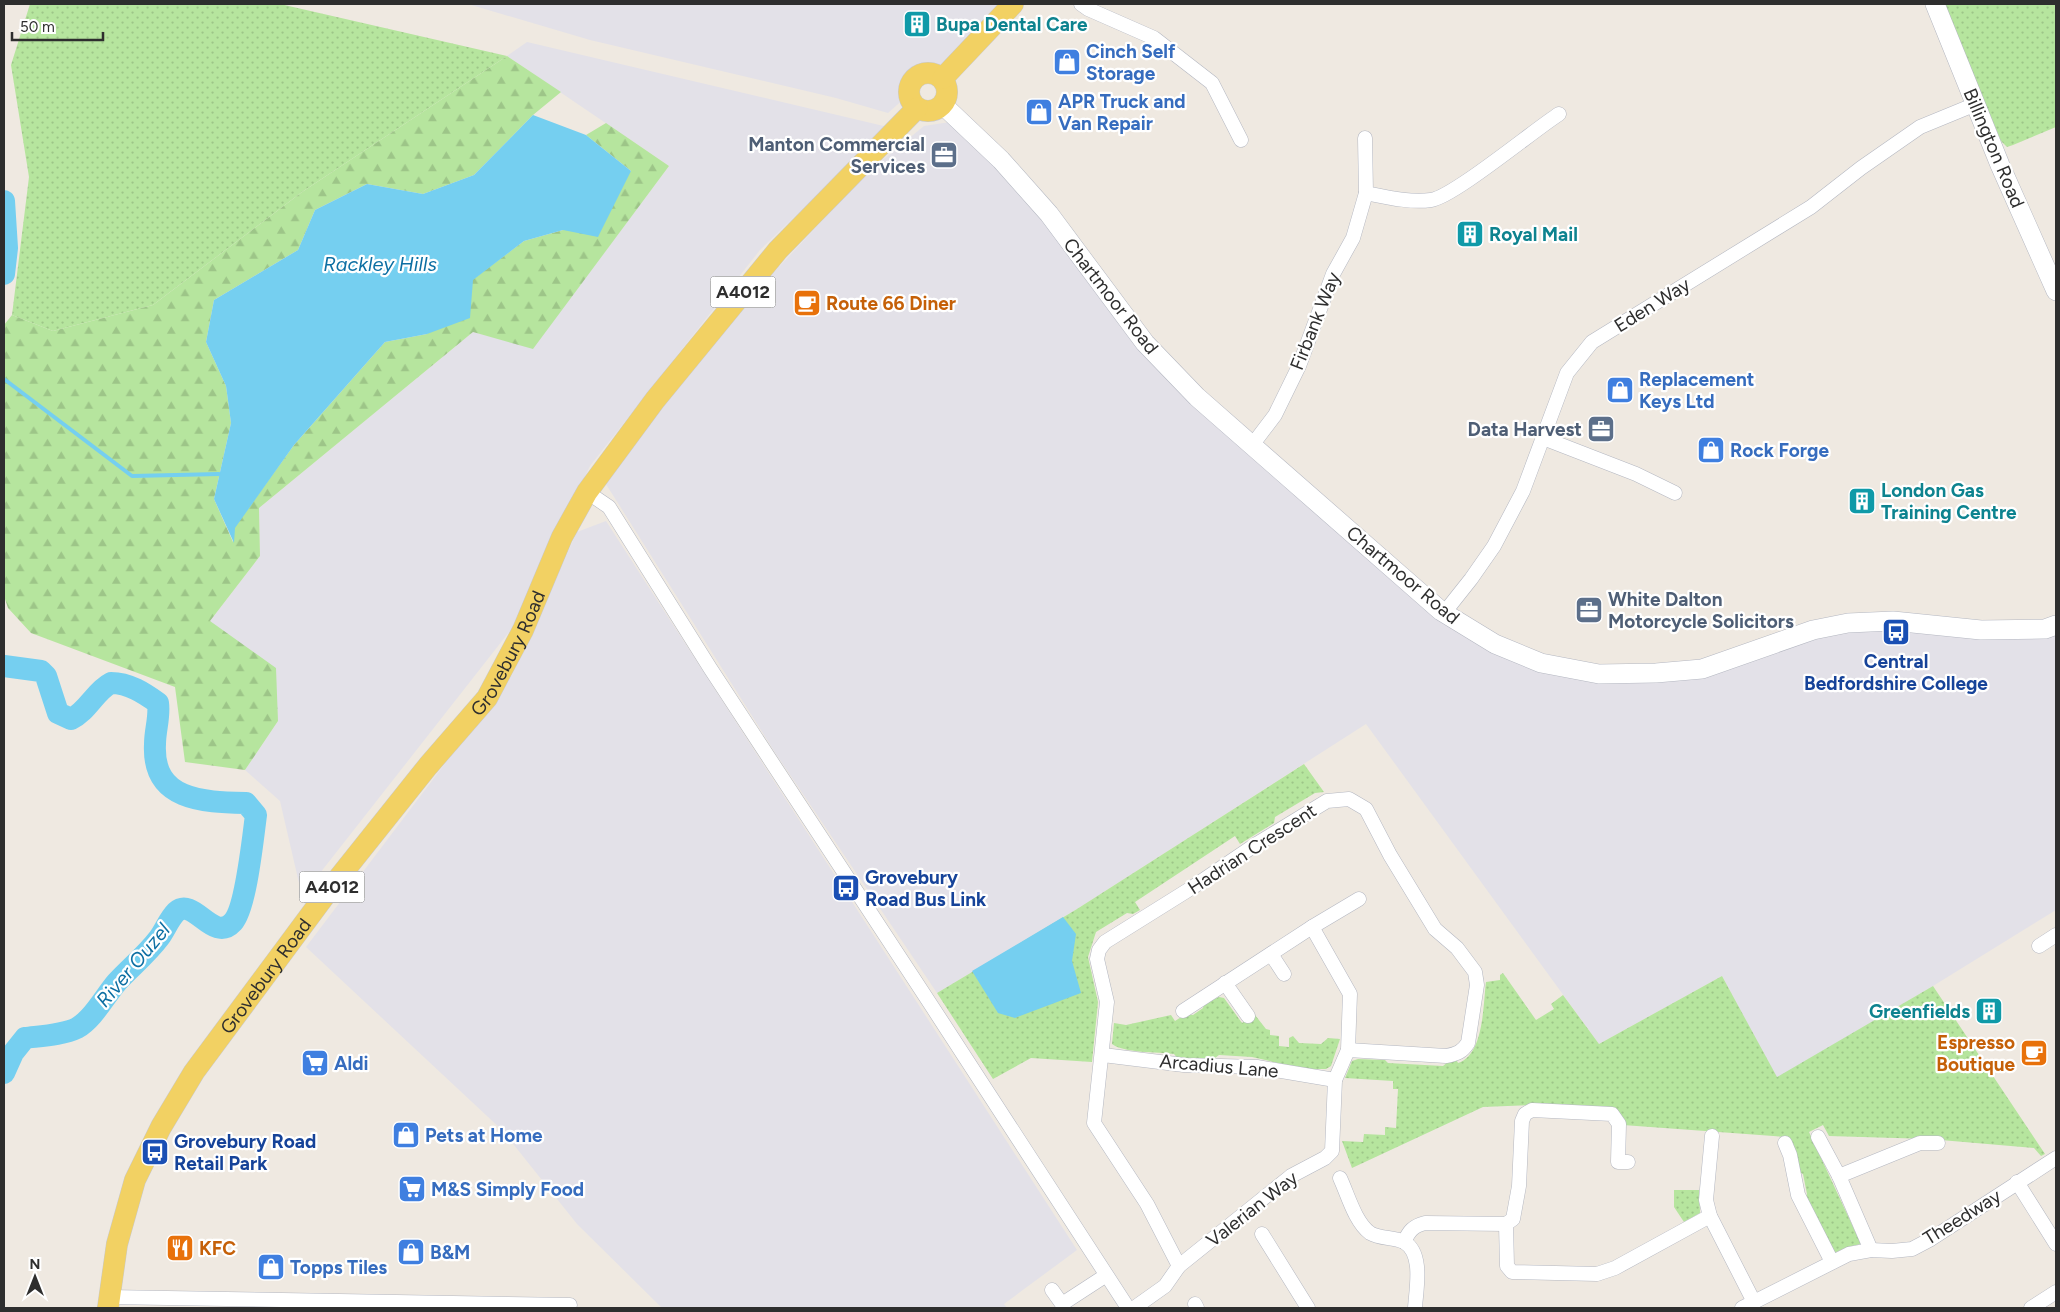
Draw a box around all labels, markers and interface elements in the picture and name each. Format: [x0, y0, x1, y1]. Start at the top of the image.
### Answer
building icon: Bupa Dental Care [902, 9, 932, 39]
scale bar [12, 10, 104, 42]
place label: Bupa Dental Care [936, 13, 1088, 36]
text: 50 m [20, 18, 55, 36]
place label: Cinch Self Storage [1086, 40, 1176, 85]
shop icon: Cinch Self Storage [1052, 47, 1082, 77]
street label: Billington Road [1958, 85, 2030, 211]
place label: APR Truck and Van Repair [1058, 90, 1186, 135]
shop icon: APR Truck and Van Repair [1024, 97, 1054, 127]
place label: Manton Commercial Services [748, 133, 925, 178]
office icon: Manton Commercial Services [929, 140, 959, 170]
building icon: Royal Mail [1455, 219, 1485, 249]
place label: Royal Mail [1489, 223, 1578, 246]
street label: Chartmoor Road [1059, 233, 1163, 359]
water label: Rackley Hills [323, 252, 437, 276]
street label: Firbank Way [1285, 269, 1345, 373]
street label: Eden Way [1610, 273, 1694, 337]
road number: A4012 [710, 276, 776, 308]
cafe icon: Route 66 Diner [792, 288, 822, 318]
place label: Route 66 Diner [826, 292, 956, 315]
place label: Replacement Keys Ltd [1639, 368, 1755, 413]
shop icon: Replacement Keys Ltd [1605, 375, 1635, 405]
office icon: Data Harvest [1586, 414, 1616, 444]
place label: Data Harvest [1468, 418, 1582, 441]
shop icon: Rock Forge [1696, 435, 1726, 465]
place label: Rock Forge [1730, 439, 1829, 462]
place label: London Gas Training Centre [1881, 479, 2017, 524]
building icon: London Gas Training Centre [1847, 486, 1877, 516]
street label: Chartmoor Road [1342, 521, 1464, 629]
street label: Grovebury Road [465, 587, 550, 720]
place label: White Dalton Motorcycle Solicitors [1608, 588, 1794, 633]
office icon: White Dalton Motorcycle Solicitors [1574, 595, 1604, 625]
bus stop icon: Central Bedfordshire College [1881, 617, 1911, 647]
place label: Central Bedfordshire College [1804, 650, 1988, 695]
street label: Hadrian Crescent [1183, 799, 1321, 899]
place label: Grovebury Road Bus Link [865, 866, 987, 911]
road number: A4012 [300, 872, 364, 902]
bus stop icon: Grovebury Road Bus Link [831, 873, 861, 903]
street label: Grovebury Road [215, 913, 316, 1038]
water label: River Ouzel [91, 918, 175, 1012]
building icon: Greenfields [1974, 996, 2004, 1026]
place label: Greenfields [1869, 1000, 1970, 1023]
place label: Espresso Boutique [1936, 1031, 2015, 1076]
cafe icon: Espresso Boutique [2019, 1038, 2049, 1068]
supermarket icon: Aldi [300, 1048, 330, 1078]
street label: Arcadius Lane [1158, 1049, 1280, 1083]
place label: Aldi [334, 1052, 369, 1075]
shop icon: Pets at Home [391, 1120, 421, 1150]
place label: Pets at Home [425, 1124, 543, 1147]
place label: Grovebury Road Retail Park [174, 1130, 316, 1175]
bus stop icon: Grovebury Road Retail Park [140, 1137, 170, 1167]
street label: Valerian Way [1202, 1166, 1302, 1252]
supermarket icon: M&S Simply Food [397, 1174, 427, 1204]
place label: M&S Simply Food [431, 1178, 584, 1201]
street label: Theedway [1919, 1184, 2005, 1250]
restaurant icon: KFC [165, 1233, 195, 1263]
place label: KFC [199, 1237, 236, 1260]
shop icon: B&M [396, 1237, 426, 1267]
place label: B&M [430, 1241, 470, 1264]
north arrow [10, 1252, 60, 1302]
shop icon: Topps Tiles [256, 1252, 286, 1282]
text: N [30, 1256, 40, 1273]
place label: Topps Tiles [290, 1256, 387, 1279]

